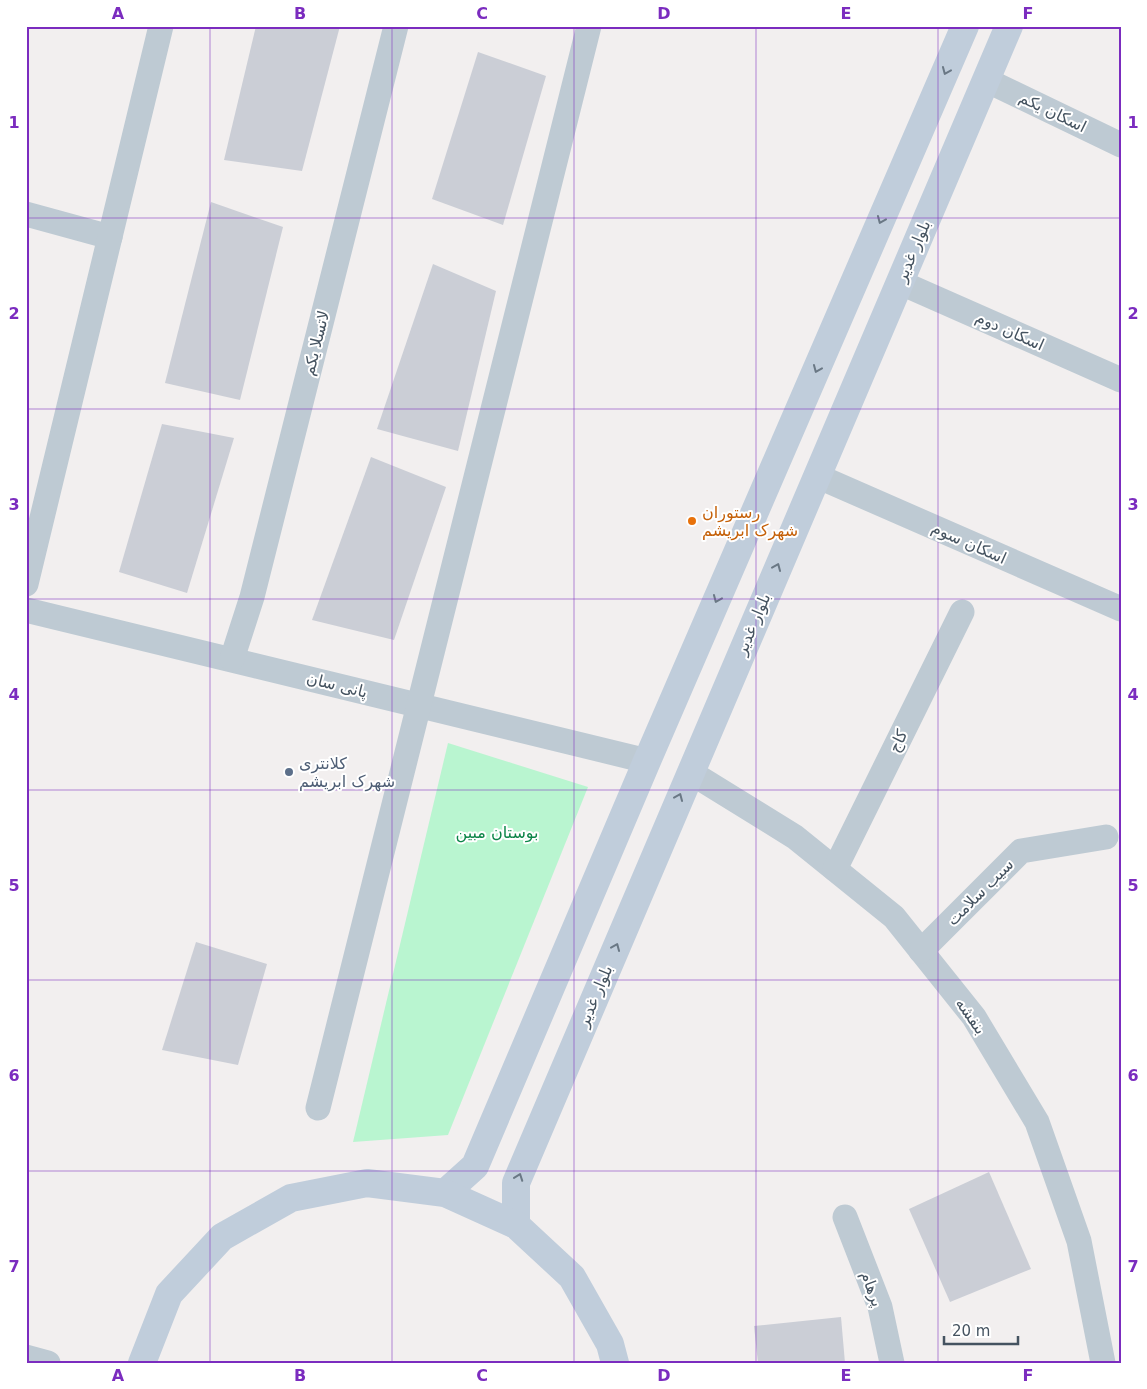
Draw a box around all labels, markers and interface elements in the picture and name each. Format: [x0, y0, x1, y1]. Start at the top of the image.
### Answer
text: A [112, 4, 125, 23]
text: B [294, 4, 306, 23]
text: C [476, 4, 488, 23]
text: D [657, 4, 671, 23]
text: E [841, 4, 851, 23]
text: F [1023, 4, 1033, 23]
one-way arrow [941, 66, 952, 75]
street label: اسکان یکم [1016, 88, 1090, 136]
text: 1 [8, 113, 20, 132]
text: 1 [1127, 113, 1139, 132]
one-way arrow [877, 215, 888, 224]
street label: بلوار غدیر [891, 217, 935, 286]
text: 2 [8, 304, 20, 323]
text: 2 [1127, 304, 1139, 323]
street label: اسکان دوم [972, 307, 1047, 355]
street label: لاتسلا یکم [299, 308, 333, 378]
one-way arrow [812, 364, 823, 373]
text: 3 [8, 495, 20, 514]
text: 3 [1127, 495, 1139, 514]
place label: رستوران شهرک ابریشم [702, 503, 798, 541]
marker: رستوران شهرک ابریشم [686, 515, 698, 527]
street label: اسکان سوم [928, 518, 1009, 569]
one-way arrow [771, 563, 782, 572]
street label: بلوار غدیر [731, 590, 775, 659]
one-way arrow [713, 594, 724, 603]
street label: پانی سان [304, 668, 369, 703]
text: 4 [8, 685, 20, 704]
text: 4 [1127, 685, 1139, 704]
street label: کاج [884, 726, 913, 756]
place label: کلانتری شهرک ابریشم [299, 754, 395, 792]
marker: کلانتری شهرک ابریشم [283, 766, 295, 778]
one-way arrow [673, 793, 683, 802]
park label: بوستان مبین [455, 823, 539, 843]
street label: سیب سلامت [943, 855, 1017, 929]
text: 5 [8, 876, 20, 895]
text: 5 [1127, 876, 1139, 895]
one-way arrow [609, 943, 620, 952]
street label: بلوار غدیر [573, 962, 617, 1031]
street label: بنفشه [952, 994, 990, 1038]
text: 6 [8, 1066, 20, 1085]
text: 6 [1127, 1066, 1139, 1085]
one-way arrow [513, 1173, 523, 1182]
text: 7 [8, 1257, 20, 1276]
text: 7 [1127, 1257, 1139, 1276]
street label: پرهام [856, 1269, 887, 1310]
scale bar [944, 1314, 1018, 1346]
text: 20 m [952, 1322, 990, 1340]
text: A [112, 1366, 125, 1385]
text: B [294, 1366, 306, 1385]
text: C [476, 1366, 488, 1385]
text: D [657, 1366, 671, 1385]
text: E [841, 1366, 851, 1385]
text: F [1023, 1366, 1033, 1385]

